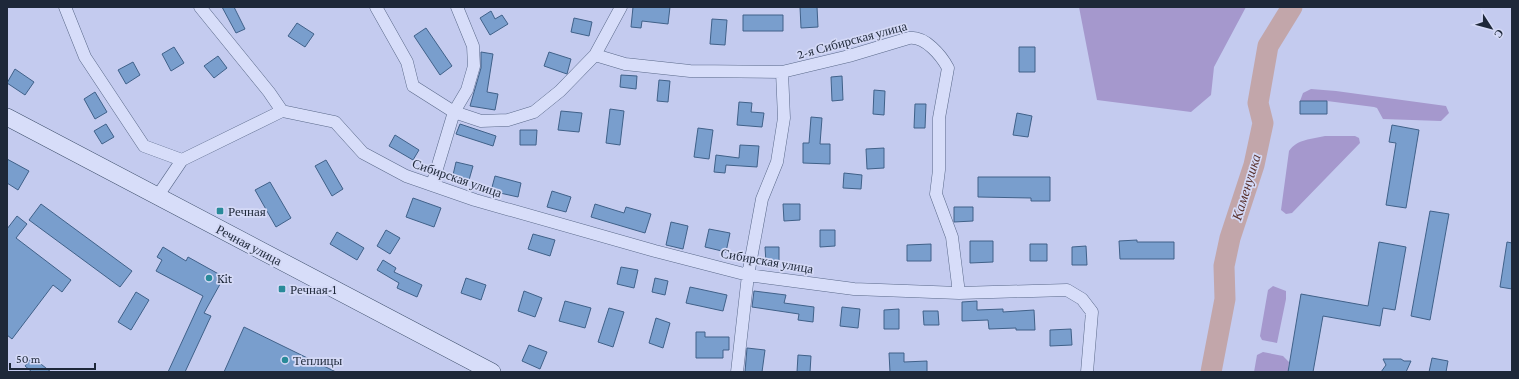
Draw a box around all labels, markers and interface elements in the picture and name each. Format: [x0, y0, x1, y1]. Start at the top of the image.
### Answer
north arrow [1471, 8, 1511, 48]
street label: 2-я Сибирская улица [795, 18, 909, 62]
text: С [1492, 27, 1506, 41]
water label: Каменушка [1228, 152, 1264, 223]
street label: Сибирская улица [410, 156, 504, 200]
place label: Речная [228, 204, 266, 219]
marker: Речная [215, 206, 225, 216]
street label: Речная улица [214, 221, 285, 269]
street label: Сибирская улица [719, 245, 815, 277]
place label: Kit [217, 271, 233, 286]
marker: Kit [204, 273, 214, 283]
place label: Речная-1 [290, 282, 337, 297]
marker: Речная-1 [277, 284, 287, 294]
scale bar [10, 345, 95, 371]
text: 50 m [16, 352, 41, 366]
place label: Теплицы [293, 353, 343, 368]
marker: Теплицы [280, 355, 290, 365]

